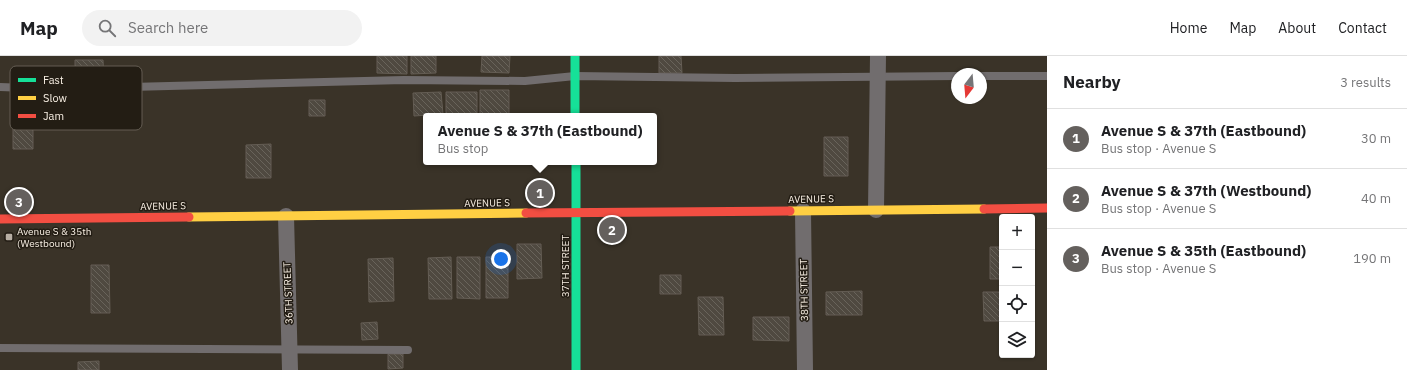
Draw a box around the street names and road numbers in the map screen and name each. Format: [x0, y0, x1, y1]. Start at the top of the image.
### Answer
street label: AVENUE S [788, 192, 834, 206]
street label: AVENUE S [464, 196, 510, 210]
street label: AVENUE S [140, 199, 186, 213]
street label: 37TH STREET [559, 235, 572, 297]
street label: 38TH STREET [797, 258, 811, 321]
street label: 36TH STREET [280, 261, 296, 324]

